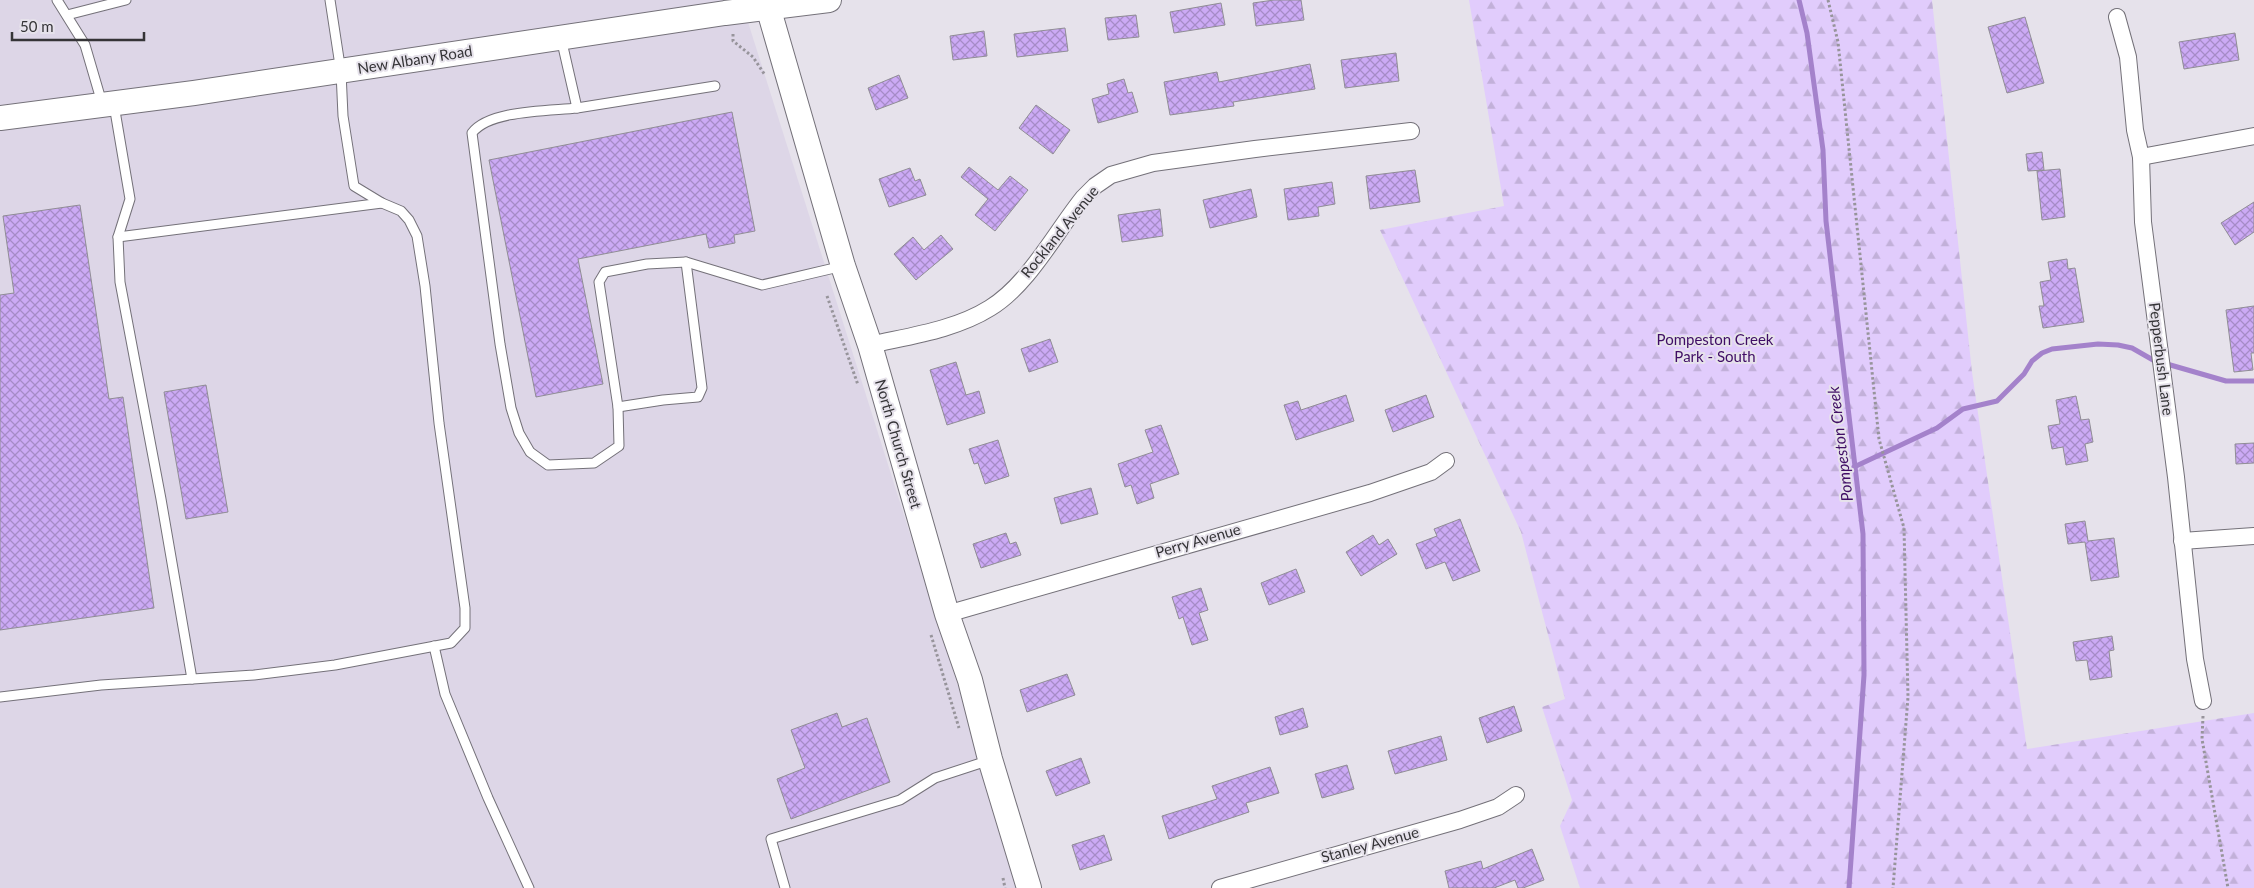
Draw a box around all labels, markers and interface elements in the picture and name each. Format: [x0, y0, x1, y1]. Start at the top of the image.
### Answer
scale bar [12, 10, 145, 42]
text: 50 m [20, 17, 54, 35]
street label: New Albany Road [356, 41, 474, 77]
street label: Rockland Avenue [1017, 182, 1102, 281]
street label: Pepperbush Lane [2146, 301, 2178, 416]
park label: Pompeston Creek Park - South [1657, 330, 1774, 365]
street label: North Church Street [872, 377, 926, 511]
water label: Pompeston Creek [1823, 385, 1856, 503]
street label: Perry Avenue [1153, 519, 1242, 561]
street label: Stanley Avenue [1319, 822, 1421, 866]

